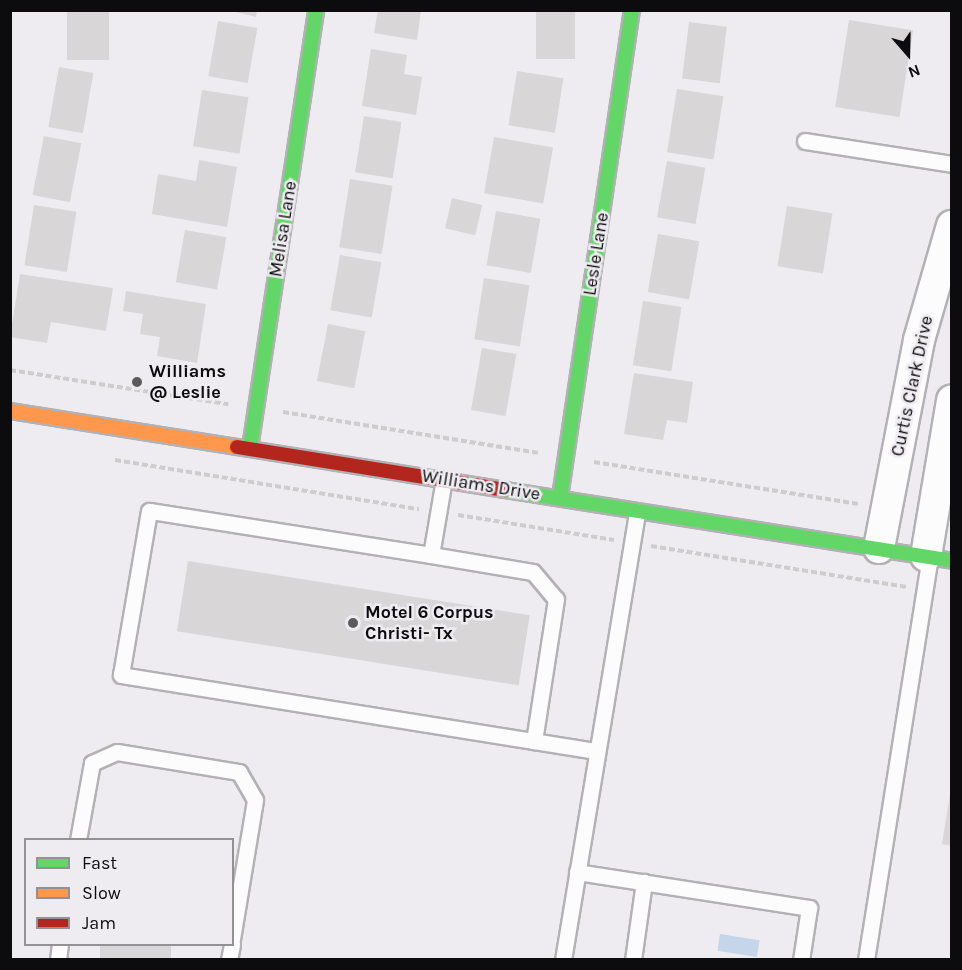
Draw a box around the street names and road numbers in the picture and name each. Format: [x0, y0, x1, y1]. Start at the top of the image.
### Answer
street label: Melisa Lane [265, 179, 301, 279]
street label: Lesle Lane [579, 211, 613, 297]
street label: Curtis Clark Drive [887, 314, 937, 458]
street label: Williams Drive [420, 465, 542, 505]

